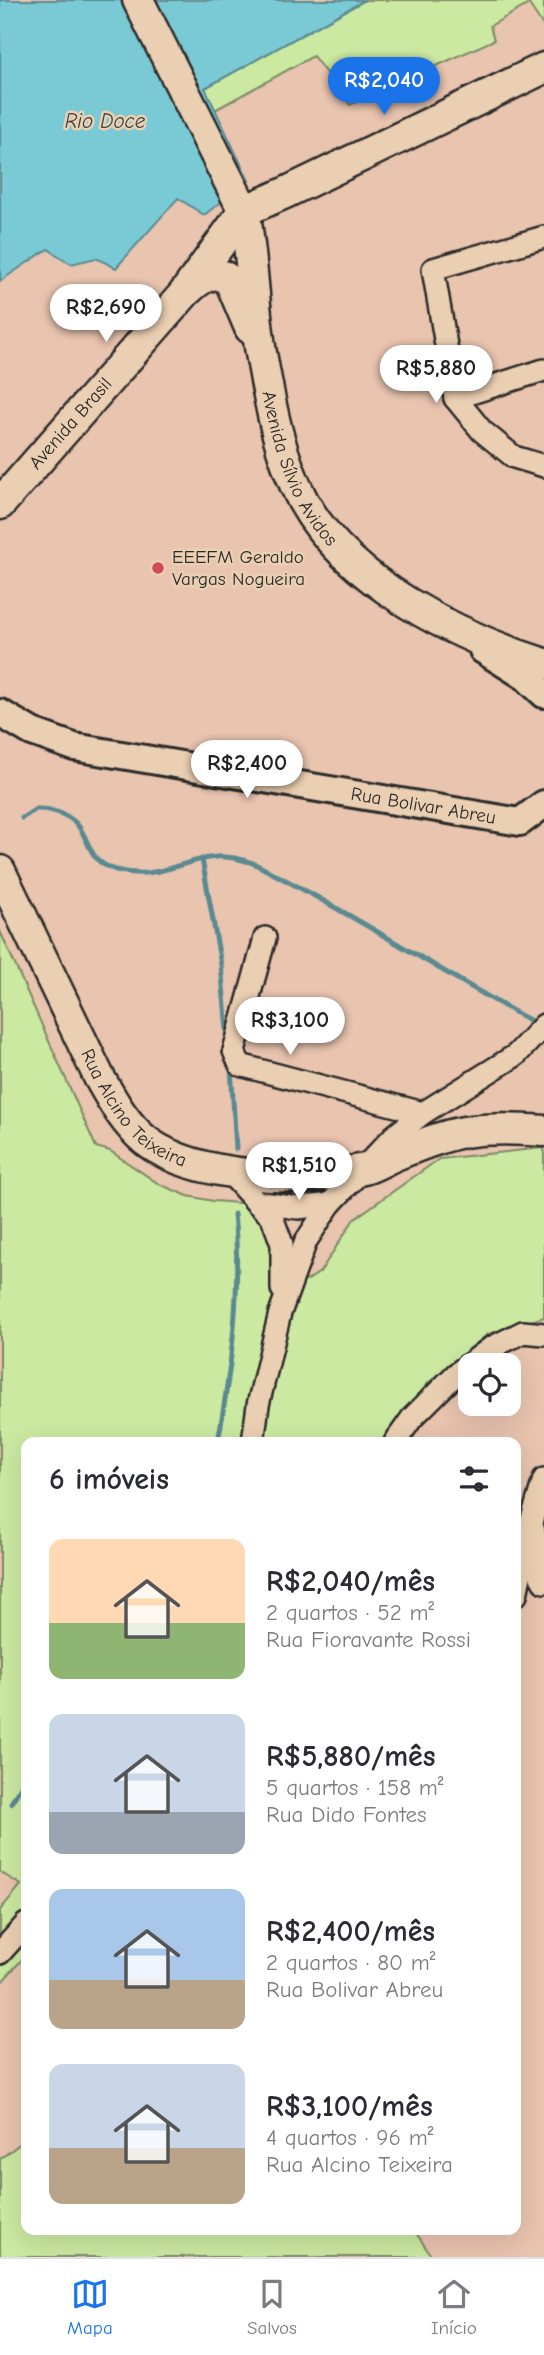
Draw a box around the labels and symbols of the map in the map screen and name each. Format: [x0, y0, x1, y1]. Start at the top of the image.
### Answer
pin: R$2,040 [319, 58, 449, 117]
water label: Rio Doce [65, 109, 146, 133]
pin: R$2,690 [41, 284, 171, 344]
pin: R$5,880 [371, 346, 501, 405]
street label: Avenida Brasil [25, 373, 116, 474]
street label: Avenida Sílvio Avidos [257, 389, 342, 551]
place label: EEEFM Geraldo Vargas Nogueira [172, 546, 305, 590]
marker: EEEFM Geraldo Vargas Nogueira [150, 560, 166, 576]
pin: R$2,400 [182, 740, 312, 800]
street label: Rua Bolivar Abreu [349, 783, 497, 829]
pin: R$3,100 [225, 998, 355, 1057]
street label: Rua Alcino Teixeira [76, 1045, 190, 1172]
pin: R$1,510 [234, 1142, 364, 1202]

